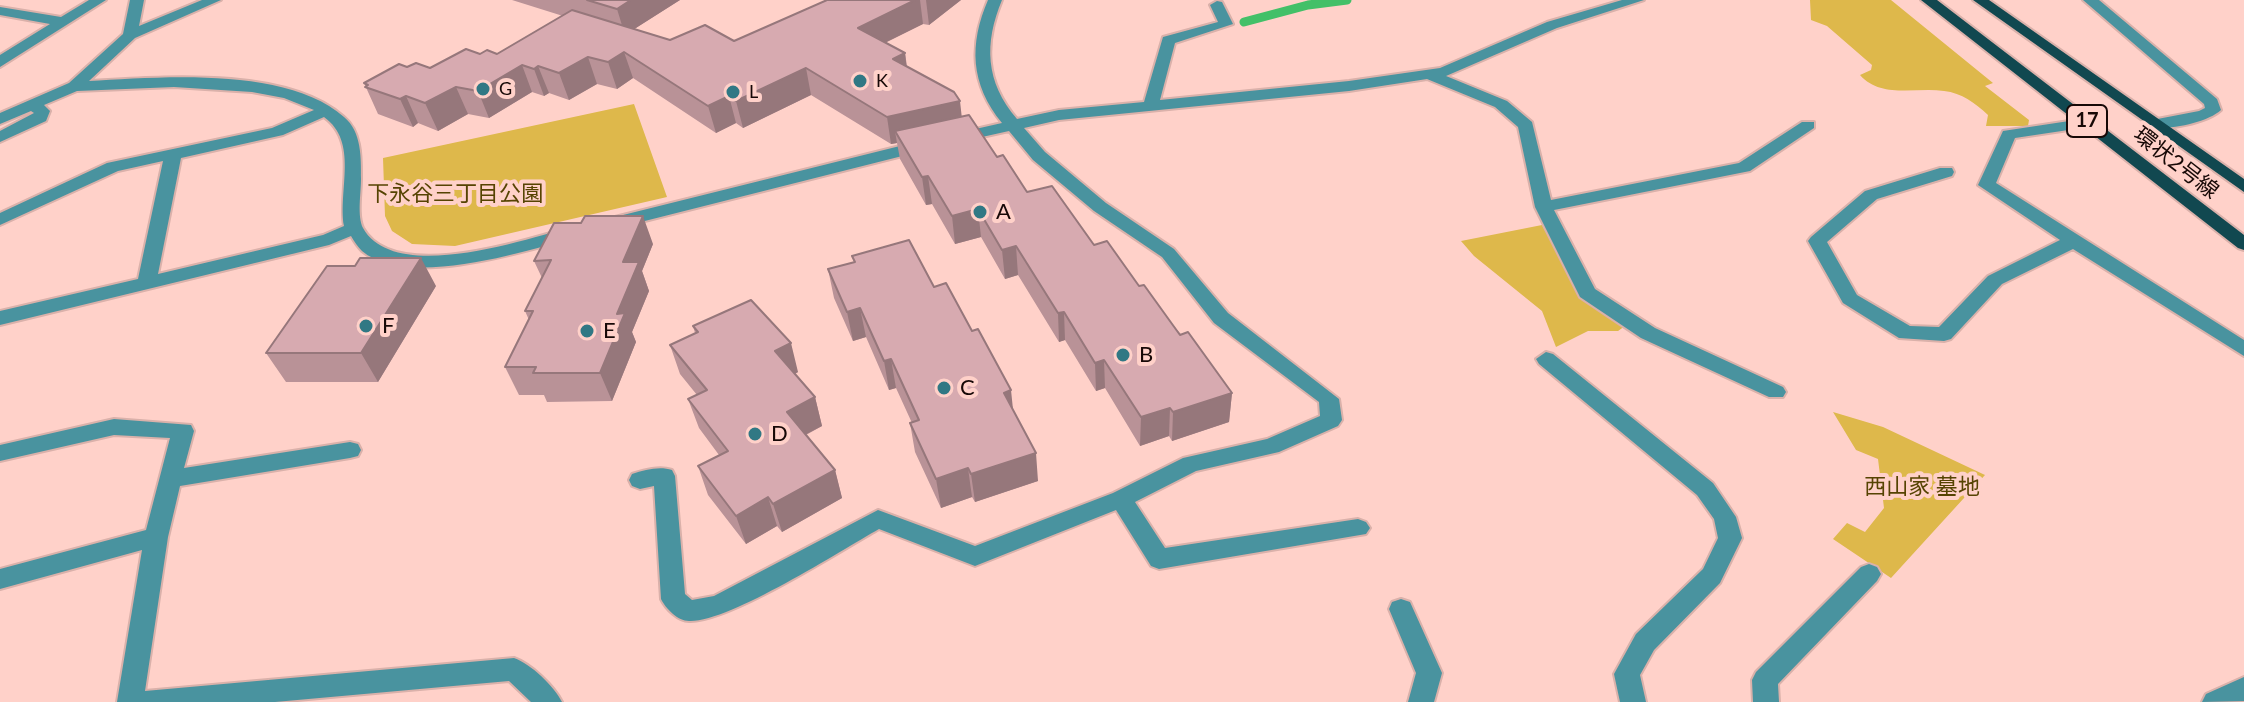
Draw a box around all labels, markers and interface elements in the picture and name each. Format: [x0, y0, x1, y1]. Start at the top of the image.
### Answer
place label: K [876, 70, 888, 92]
marker: K [851, 72, 869, 90]
place label: G [499, 78, 512, 100]
marker: G [474, 80, 492, 98]
place label: L [749, 81, 758, 103]
marker: L [724, 83, 742, 101]
road number: 17 [2067, 105, 2107, 137]
street label: 環状2号線 [2128, 122, 2224, 204]
park label: 下永谷三丁目公園 [367, 181, 543, 207]
place label: A [996, 199, 1011, 225]
marker: A [971, 203, 989, 221]
place label: F [382, 313, 394, 339]
marker: F [357, 317, 375, 335]
place label: E [603, 318, 616, 344]
marker: E [578, 322, 596, 340]
place label: B [1139, 342, 1153, 368]
marker: B [1114, 346, 1132, 364]
place label: C [960, 375, 975, 401]
marker: C [935, 379, 953, 397]
place label: D [771, 421, 788, 447]
marker: D [746, 425, 764, 443]
park label: 西山家 墓地 [1864, 474, 1980, 500]

